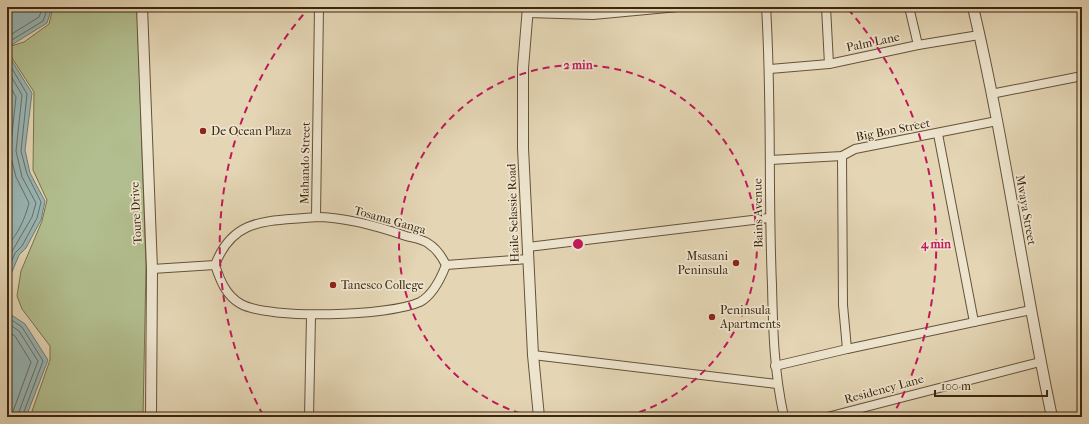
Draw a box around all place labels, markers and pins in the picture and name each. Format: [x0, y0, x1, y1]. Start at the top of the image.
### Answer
place label: De Ocean Plaza [211, 124, 292, 138]
marker: De Ocean Plaza [198, 126, 208, 136]
centre of rings [571, 237, 585, 251]
place label: Msasani Peninsula [678, 249, 728, 277]
marker: Msasani Peninsula [731, 258, 741, 268]
place label: Tanesco College [341, 278, 424, 292]
marker: Tanesco College [328, 280, 338, 290]
place label: Peninsula Apartments [719, 303, 781, 331]
marker: Peninsula Apartments [707, 312, 717, 322]

